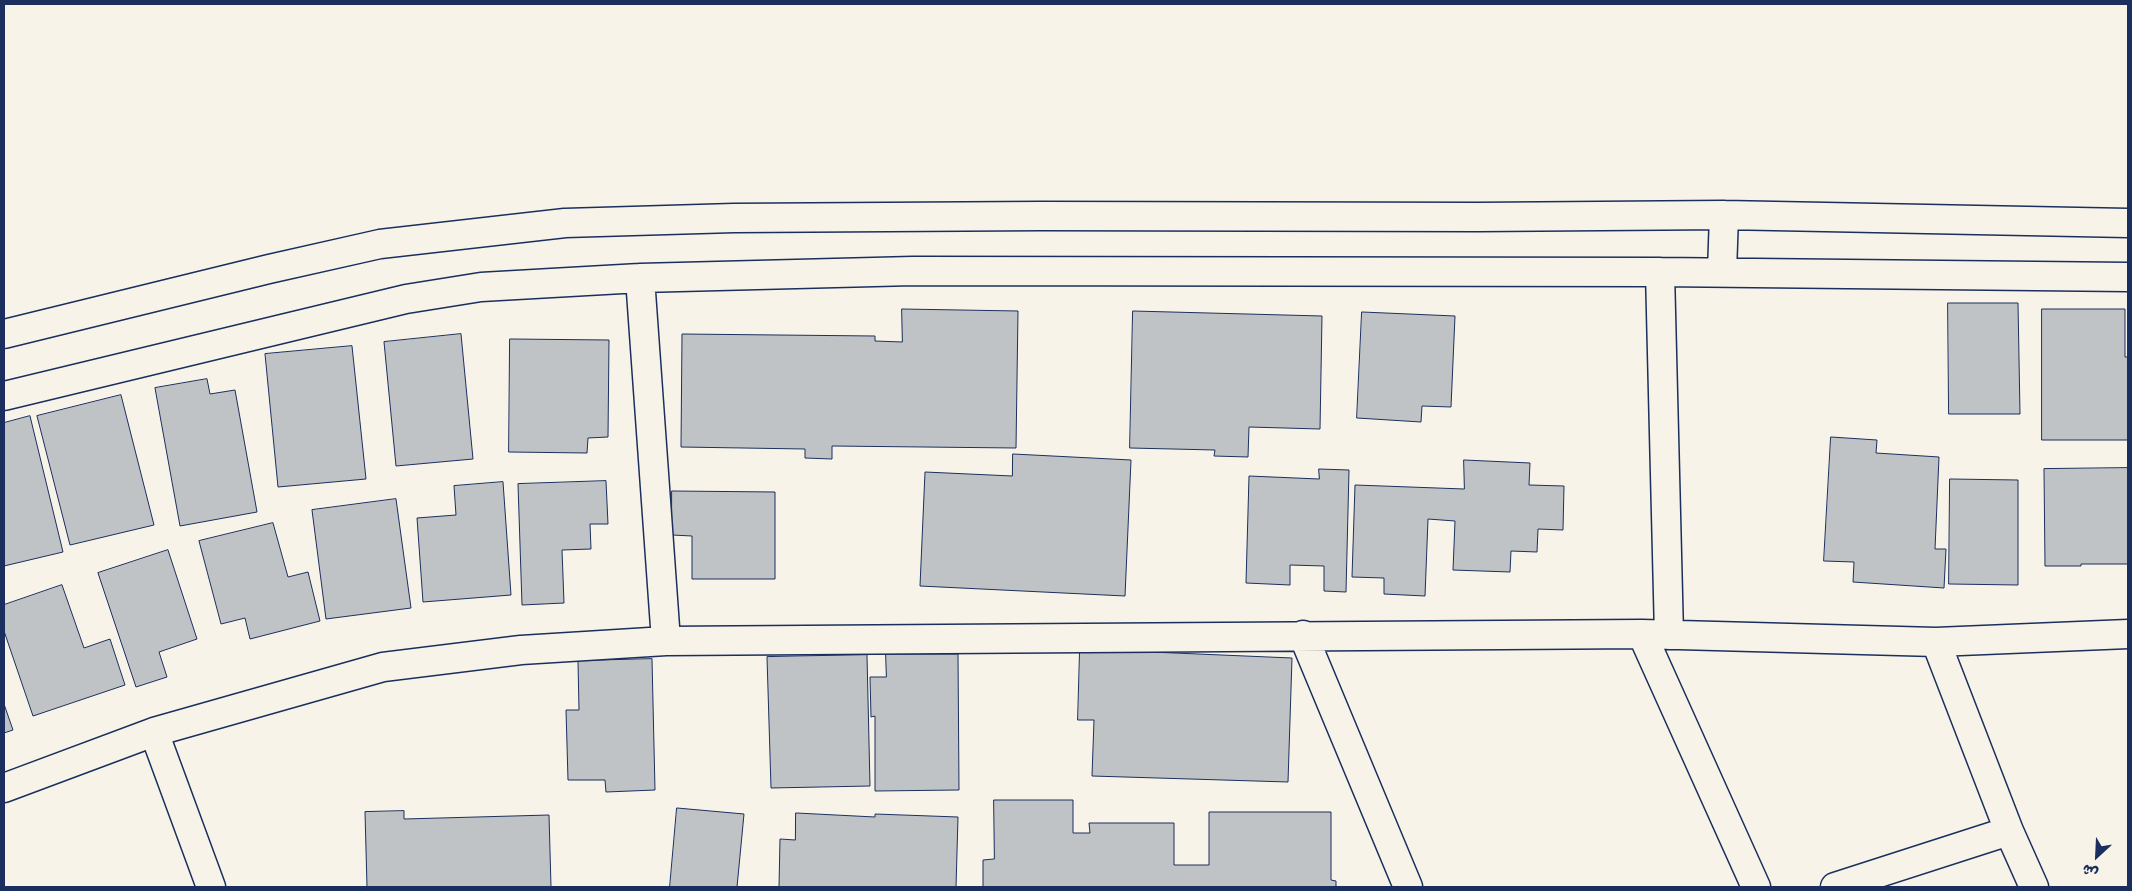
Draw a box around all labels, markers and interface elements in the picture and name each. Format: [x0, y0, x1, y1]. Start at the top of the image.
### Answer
north arrow [2072, 831, 2122, 881]
text: ش [2079, 857, 2102, 883]

